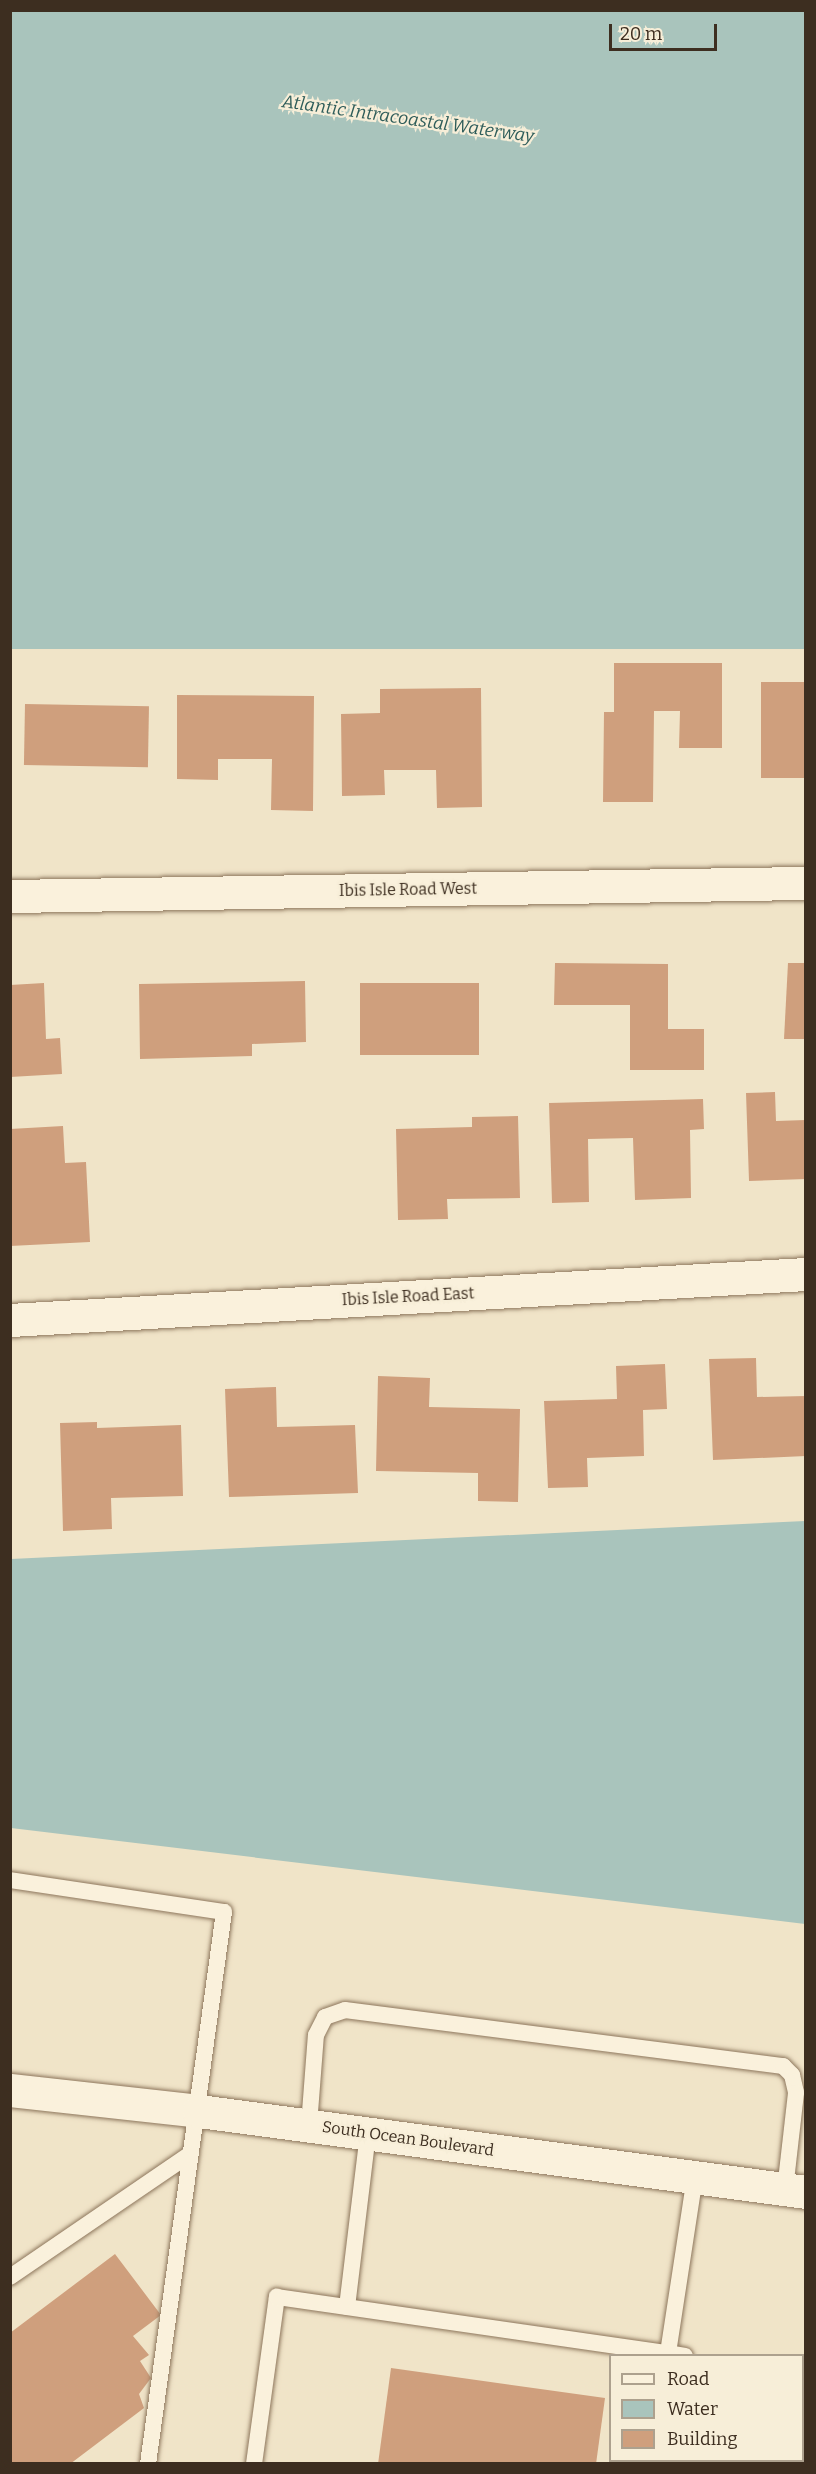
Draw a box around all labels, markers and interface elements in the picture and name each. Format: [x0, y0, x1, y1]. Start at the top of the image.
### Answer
scale bar [612, 12, 720, 50]
text: 20 m [620, 23, 662, 45]
water label: Atlantic Intracoastal Waterway [281, 91, 535, 147]
street label: Ibis Isle Road West [339, 879, 477, 901]
street label: Ibis Isle Road East [341, 1284, 475, 1310]
street label: South Ocean Boulevard [321, 2117, 495, 2161]
legend [609, 2354, 804, 2462]
text: Road [667, 2368, 709, 2390]
text: Water [667, 2398, 718, 2420]
text: Building [667, 2428, 738, 2450]

